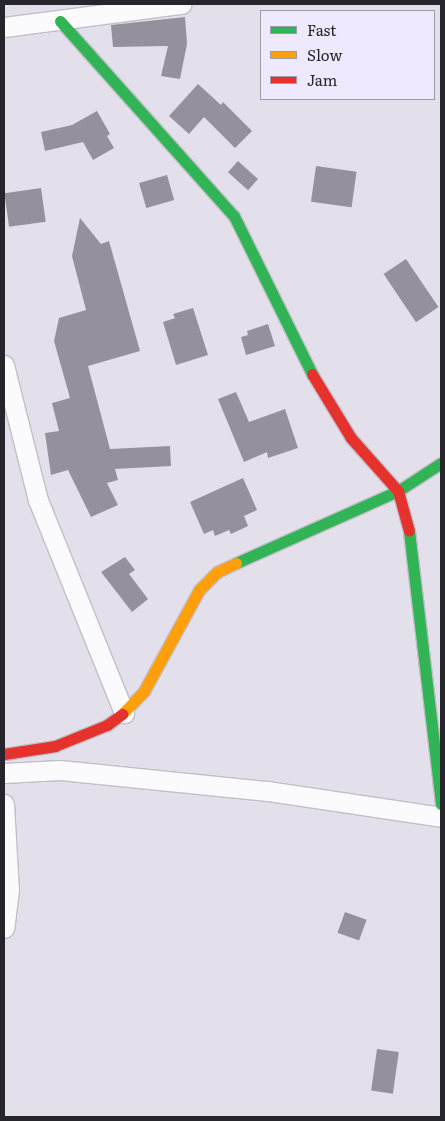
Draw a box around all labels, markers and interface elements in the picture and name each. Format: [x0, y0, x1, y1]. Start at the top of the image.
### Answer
legend [260, 10, 435, 100]
text: Fast [307, 18, 336, 41]
text: Slow [307, 43, 342, 66]
text: Jam [307, 68, 337, 91]

